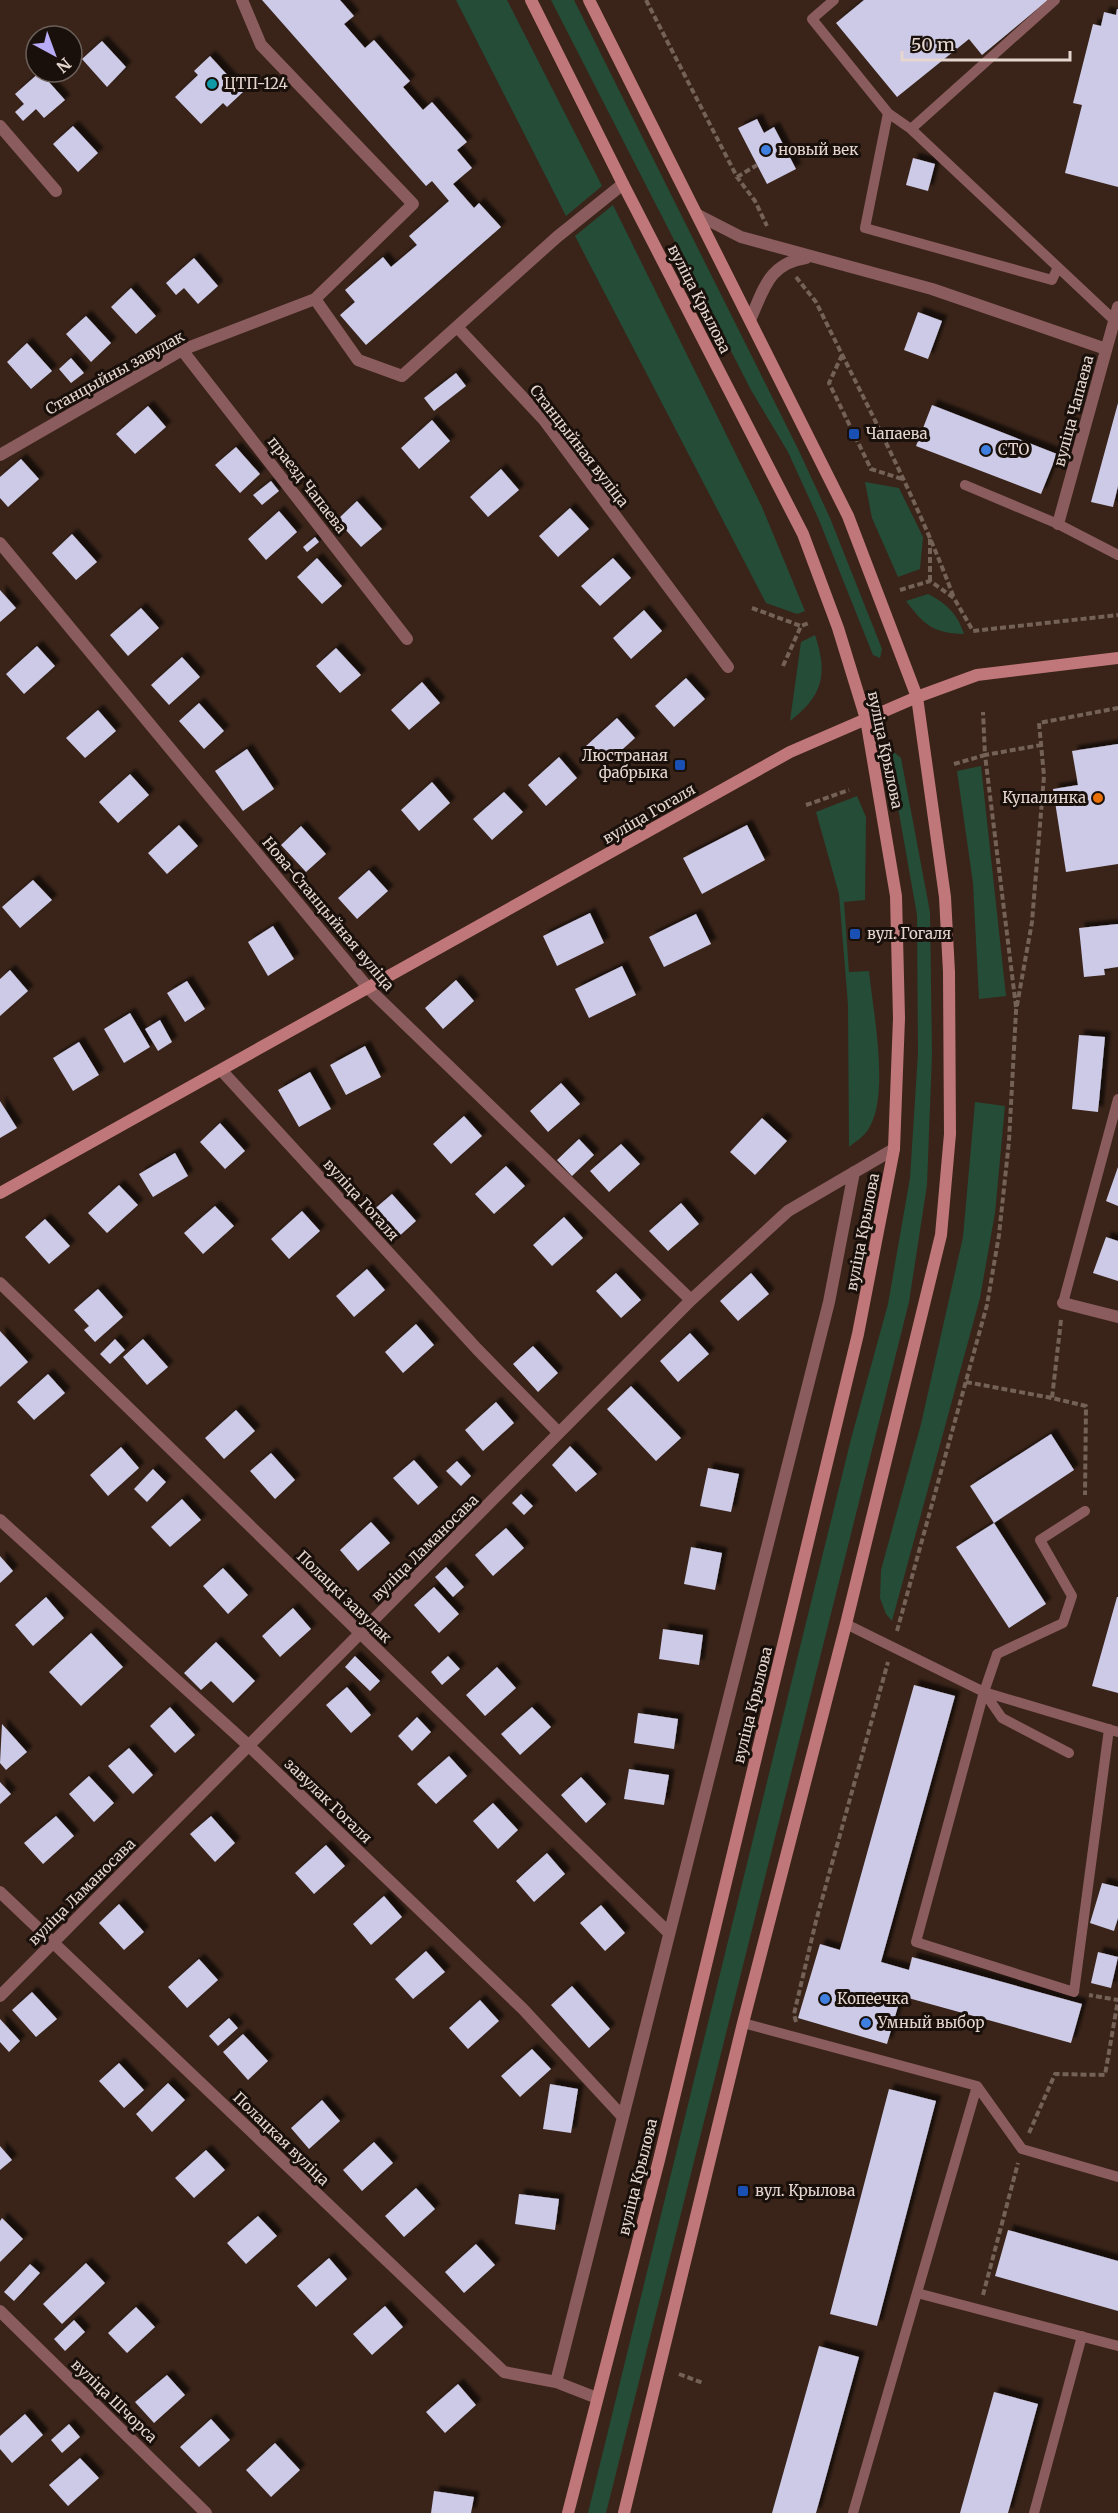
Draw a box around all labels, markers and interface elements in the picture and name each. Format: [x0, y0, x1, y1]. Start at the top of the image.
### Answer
north arrow [24, 24, 84, 84]
scale bar [902, 24, 1070, 62]
text: 50 m [911, 33, 955, 56]
text: N [52, 54, 75, 77]
place label: ЦТП-124 [224, 74, 288, 93]
marker: ЦТП-124 [205, 77, 219, 91]
place label: новый век [778, 140, 859, 159]
marker: новый век [759, 143, 773, 157]
street label: вуліца Крылова [664, 241, 735, 356]
street label: Станцыйны завулак [42, 326, 188, 419]
street label: вуліца Чапаева [1050, 353, 1097, 469]
street label: Станцыйная вуліца [526, 381, 633, 511]
place label: Чапаева [866, 424, 928, 443]
marker: Чапаева [847, 427, 861, 441]
street label: праезд Чапаева [264, 433, 351, 537]
place label: СТО [998, 440, 1029, 459]
marker: СТО [979, 443, 993, 457]
street label: вуліца Крылова [864, 689, 907, 810]
place label: Люстраная фабрыка [582, 746, 668, 782]
marker: Люстраная фабрыка [673, 758, 687, 772]
street label: вуліца Гогаля [599, 779, 698, 848]
place label: Купалинка [1002, 788, 1086, 807]
marker: Купалинка [1091, 791, 1105, 805]
street label: Нова-Станцыйная вуліца [258, 833, 398, 994]
place label: вул. Гогаля [867, 924, 951, 943]
marker: вул. Гогаля [848, 927, 862, 941]
street label: вуліца Гогаля [320, 1155, 403, 1245]
street label: вуліца Крылова [842, 1171, 883, 1292]
street label: вуліца Ламаносава [367, 1490, 482, 1605]
street label: Полацкі завулак [293, 1546, 396, 1647]
street label: вуліца Крылова [729, 1645, 776, 1765]
street label: завулак Гогаля [281, 1754, 376, 1847]
street label: вуліца Ламаносава [24, 1834, 139, 1949]
place label: Копеечка [837, 1989, 909, 2008]
marker: Копеечка [818, 1992, 832, 2006]
place label: Умный выбор [877, 2013, 985, 2032]
marker: Умный выбор [859, 2016, 873, 2030]
street label: Полацкая вуліца [229, 2088, 333, 2189]
street label: вуліца Крылова [614, 2117, 661, 2237]
place label: вул. Крылова [755, 2181, 855, 2200]
marker: вул. Крылова [736, 2184, 750, 2198]
street label: вуліца Шчорса [67, 2355, 161, 2446]

